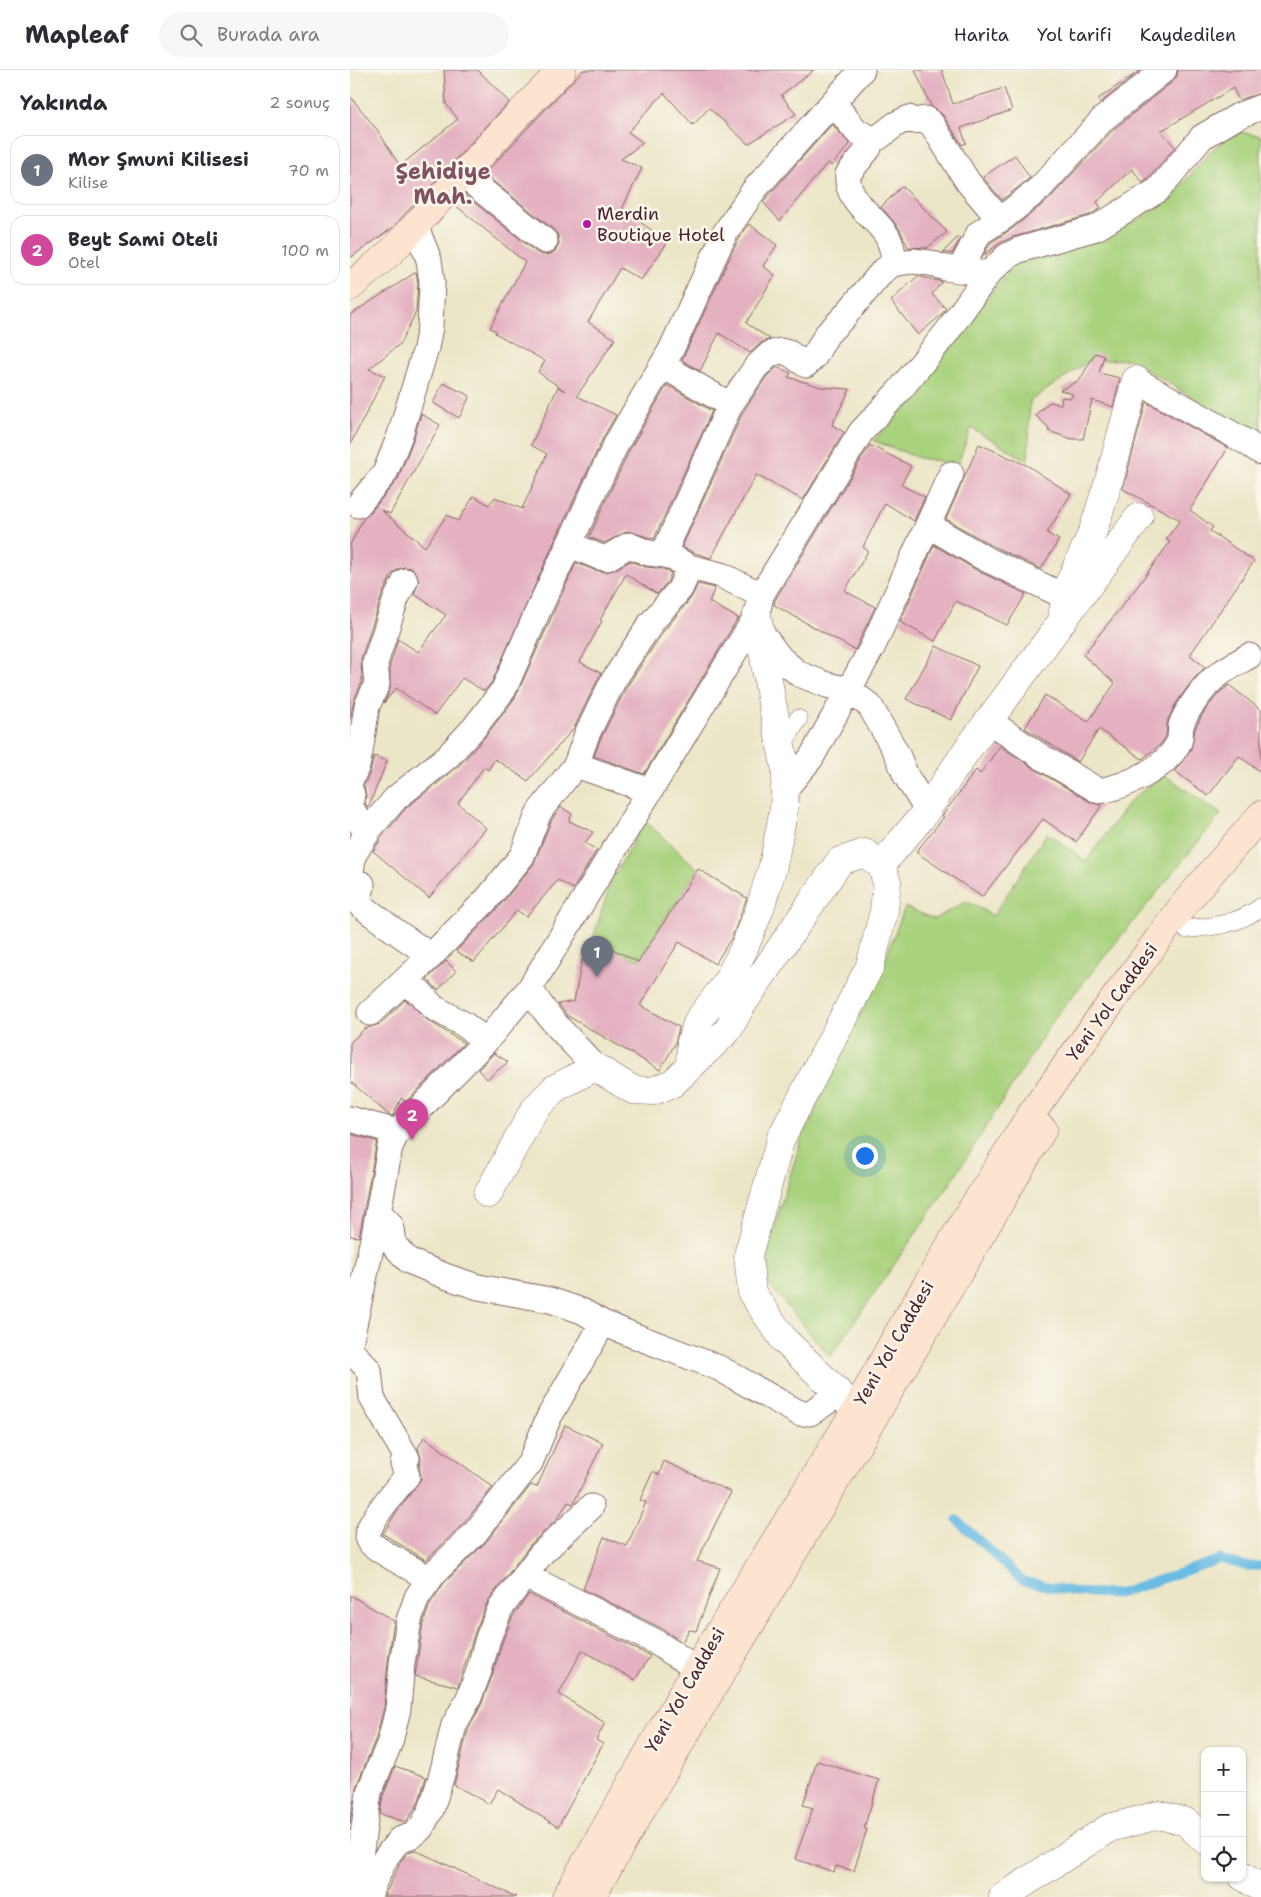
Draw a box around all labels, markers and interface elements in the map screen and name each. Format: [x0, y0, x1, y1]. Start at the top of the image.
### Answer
search box [159, 12, 509, 57]
text: Mapleaf [25, 19, 129, 51]
icon: search [177, 21, 205, 49]
text: Burada ara [217, 22, 320, 47]
text: Harita [954, 23, 1009, 47]
text: Yol tarifi [1037, 23, 1112, 47]
text: Kaydedilen [1140, 23, 1236, 47]
text: Yakında [20, 89, 107, 117]
text: 2 sonuç [269, 92, 330, 113]
text: Mor Şmuni Kilisesi [68, 147, 249, 172]
district label: Şehidiye Mah. [395, 157, 491, 211]
text: 1 [33, 160, 41, 181]
text: 70 m [288, 160, 329, 181]
text: Kilise [68, 172, 108, 193]
place label: Merdin Boutique Hotel [597, 202, 725, 247]
marker: Merdin Boutique Hotel [581, 218, 593, 230]
text: Beyt Sami Oteli [68, 227, 218, 252]
text: 2 [31, 240, 43, 261]
text: 100 m [281, 240, 329, 261]
text: Otel [68, 252, 100, 273]
pin: 1 [581, 936, 613, 977]
street label: Yeni Yol Caddesi [1061, 938, 1163, 1066]
pin: 2 [396, 1099, 428, 1140]
your location [852, 1143, 878, 1169]
street label: Yeni Yol Caddesi [848, 1276, 940, 1410]
street label: Yeni Yol Caddesi [639, 1623, 731, 1757]
map controls [1201, 1747, 1246, 1882]
button: + [1201, 1747, 1246, 1792]
button: − [1201, 1792, 1246, 1837]
button: locate [1201, 1837, 1246, 1882]

